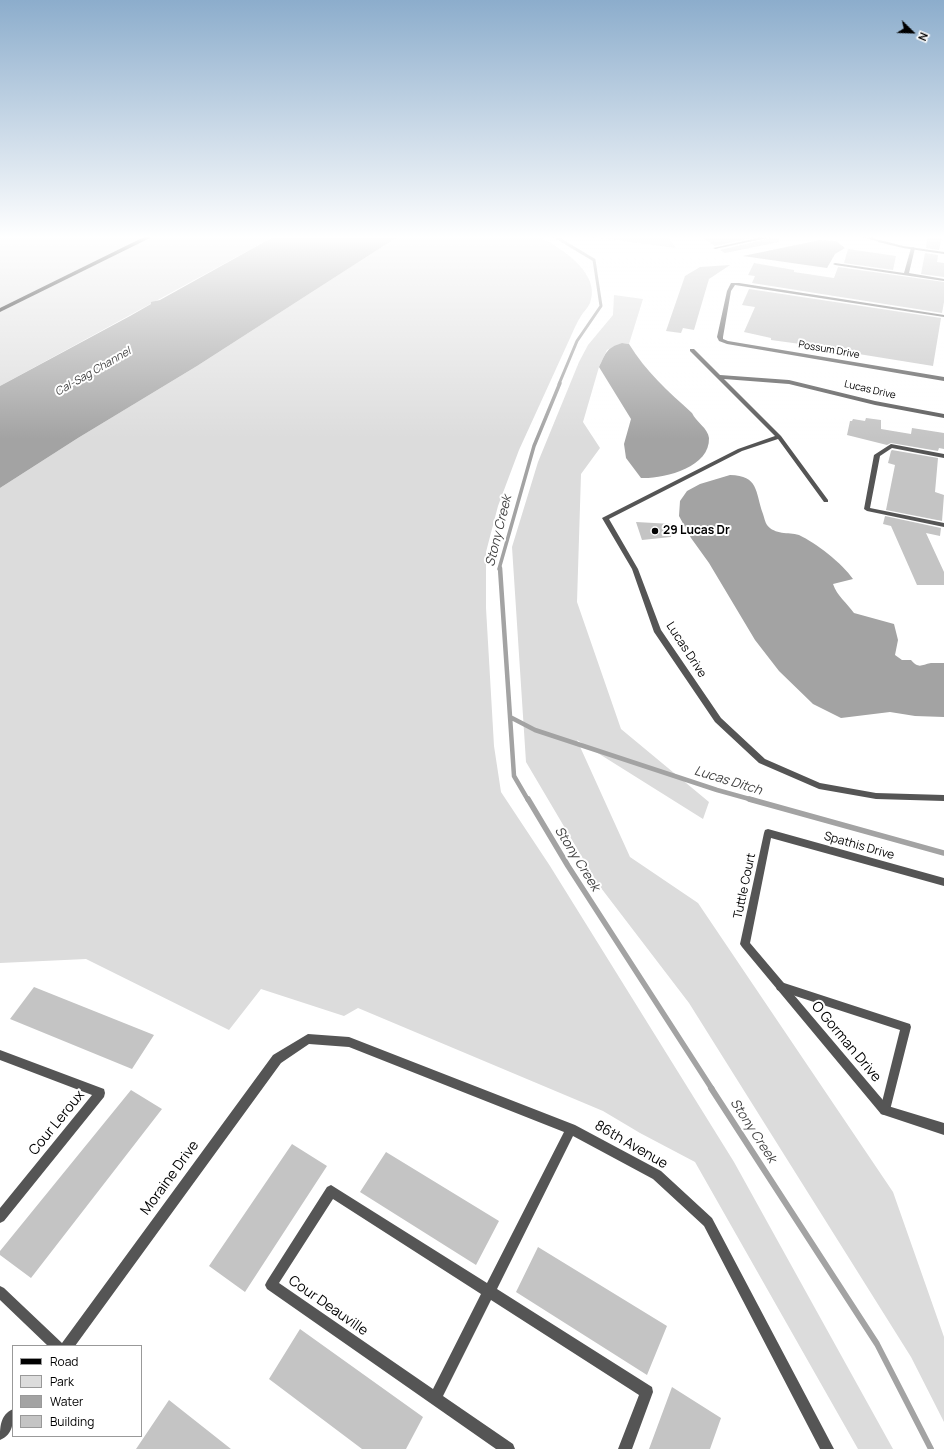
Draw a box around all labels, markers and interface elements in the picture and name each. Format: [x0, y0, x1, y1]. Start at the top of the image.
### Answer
north arrow [892, 12, 932, 52]
text: N [915, 30, 932, 43]
street label: Possum Drive [797, 339, 861, 361]
water label: Cal-Sag Channel [53, 345, 133, 399]
street label: Lucas Drive [843, 378, 897, 402]
water label: Stony Creek [483, 494, 515, 568]
place label: 29 Lucas Dr [663, 524, 730, 538]
marker: 29 Lucas Dr [650, 526, 660, 536]
street label: Lucas Drive [663, 620, 709, 680]
water label: Lucas Ditch [692, 763, 764, 799]
water label: Stony Creek [551, 824, 603, 894]
street label: Spathis Drive [822, 829, 896, 863]
street label: Tuttle Court [731, 852, 759, 920]
street label: O Gorman Drive [808, 998, 884, 1086]
street label: Cour Leroux [26, 1087, 88, 1159]
water label: Stony Creek [727, 1096, 779, 1166]
street label: 86th Avenue [592, 1117, 670, 1173]
street label: Moraine Drive [137, 1138, 203, 1218]
street label: Cour Deauville [285, 1272, 371, 1340]
legend [12, 1345, 142, 1437]
text: Road [50, 1353, 78, 1370]
text: Park [50, 1373, 74, 1390]
text: Water [50, 1393, 83, 1410]
text: Building [50, 1413, 94, 1430]

